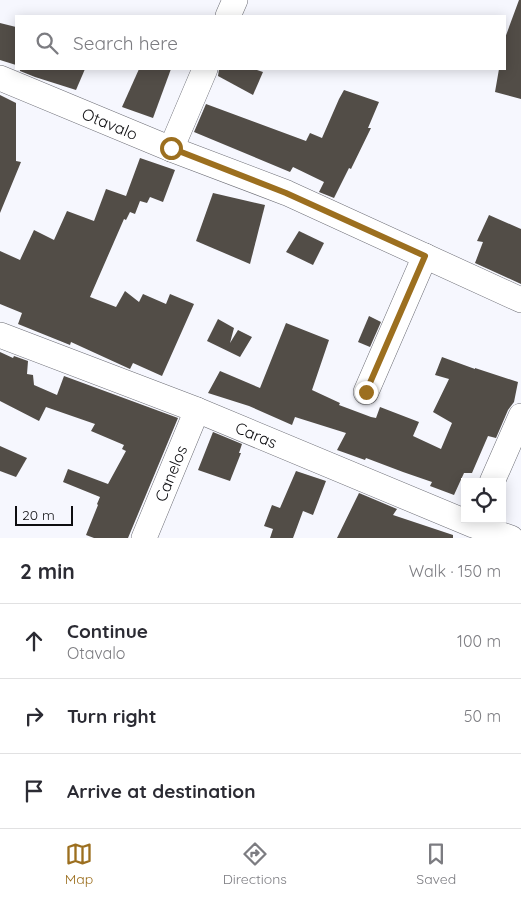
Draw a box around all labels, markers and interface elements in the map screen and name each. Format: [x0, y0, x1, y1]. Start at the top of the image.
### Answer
search box [15, 15, 506, 70]
icon: search [33, 29, 61, 57]
text: Search here [73, 31, 178, 55]
street label: Otavalo [79, 103, 141, 144]
route start [160, 137, 183, 160]
route end [355, 381, 378, 404]
street label: Caras [232, 417, 280, 452]
street label: Canelos [150, 442, 191, 504]
map controls [461, 478, 506, 523]
button: locate [461, 478, 506, 523]
scale bar [15, 503, 72, 526]
text: 20 m [22, 506, 55, 524]
text: 2 min [20, 558, 75, 584]
text: Walk · 150 m [409, 561, 501, 581]
text: Continue [67, 619, 148, 643]
icon: ahead [20, 627, 48, 655]
text: 100 m [457, 631, 501, 651]
text: Otavalo [67, 643, 126, 663]
icon: right [20, 702, 48, 730]
text: Turn right [67, 704, 156, 728]
text: 50 m [464, 706, 501, 726]
icon: arrive [20, 777, 48, 805]
text: Arrive at destination [67, 779, 256, 803]
tab: Map [65, 840, 93, 888]
tab: Directions [223, 840, 287, 888]
tab: Saved [416, 840, 456, 888]

